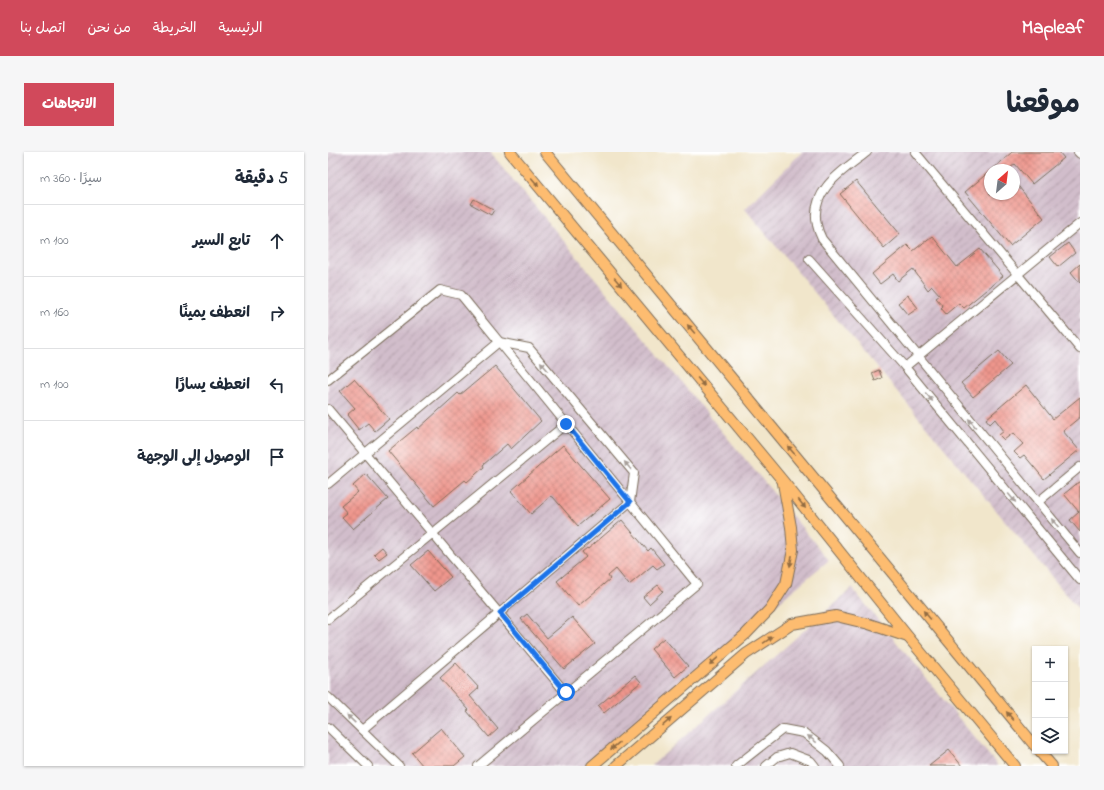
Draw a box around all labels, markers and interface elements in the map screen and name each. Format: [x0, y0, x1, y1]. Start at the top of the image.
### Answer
text: Mapleaf [1022, 15, 1084, 42]
text: اتصل بنا [20, 18, 65, 39]
text: من نحن [87, 18, 131, 39]
text: الخريطة [153, 18, 197, 39]
text: الرئيسية [219, 18, 263, 39]
button: الاتجاهات [24, 83, 114, 126]
text: موقعنا [1006, 85, 1080, 126]
north arrow [984, 164, 1020, 200]
text: 5 دقيقة [235, 166, 288, 191]
text: سيرًا · 360 m [40, 169, 102, 188]
one-way arrow [531, 177, 540, 187]
text: تابع السير [193, 230, 250, 252]
icon: ahead [266, 230, 288, 252]
text: 100 m [40, 231, 69, 250]
one-way arrow [614, 277, 623, 288]
text: انعطف يمينًا [179, 302, 250, 324]
icon: right [266, 302, 288, 324]
text: 160 m [40, 303, 69, 322]
one-way arrow [686, 323, 695, 334]
one-way arrow [539, 361, 548, 371]
text: انعطف يسارًا [175, 374, 250, 396]
icon: left [266, 374, 288, 396]
text: 100 m [40, 375, 69, 394]
one-way arrow [697, 377, 706, 388]
one-way arrow [925, 392, 934, 403]
route end [557, 415, 575, 433]
one-way arrow [968, 418, 977, 428]
one-way arrow [787, 445, 796, 456]
text: الوصول إلى الوجهة [137, 446, 250, 468]
icon: arrive [266, 446, 288, 468]
one-way arrow [623, 460, 632, 471]
one-way arrow [1008, 492, 1017, 503]
one-way arrow [797, 499, 806, 510]
one-way arrow [1051, 518, 1060, 528]
one-way arrow [788, 555, 794, 567]
one-way arrow [923, 610, 932, 621]
one-way arrow [762, 636, 773, 644]
map controls [1032, 646, 1068, 754]
button: + [1032, 646, 1068, 682]
one-way arrow [709, 657, 720, 666]
button: − [1032, 682, 1068, 718]
route start [557, 683, 575, 701]
one-way arrow [1006, 710, 1015, 721]
one-way arrow [346, 714, 356, 724]
one-way arrow [662, 718, 672, 727]
button: layers [1032, 718, 1068, 754]
one-way arrow [806, 735, 817, 743]
one-way arrow [610, 741, 621, 750]

